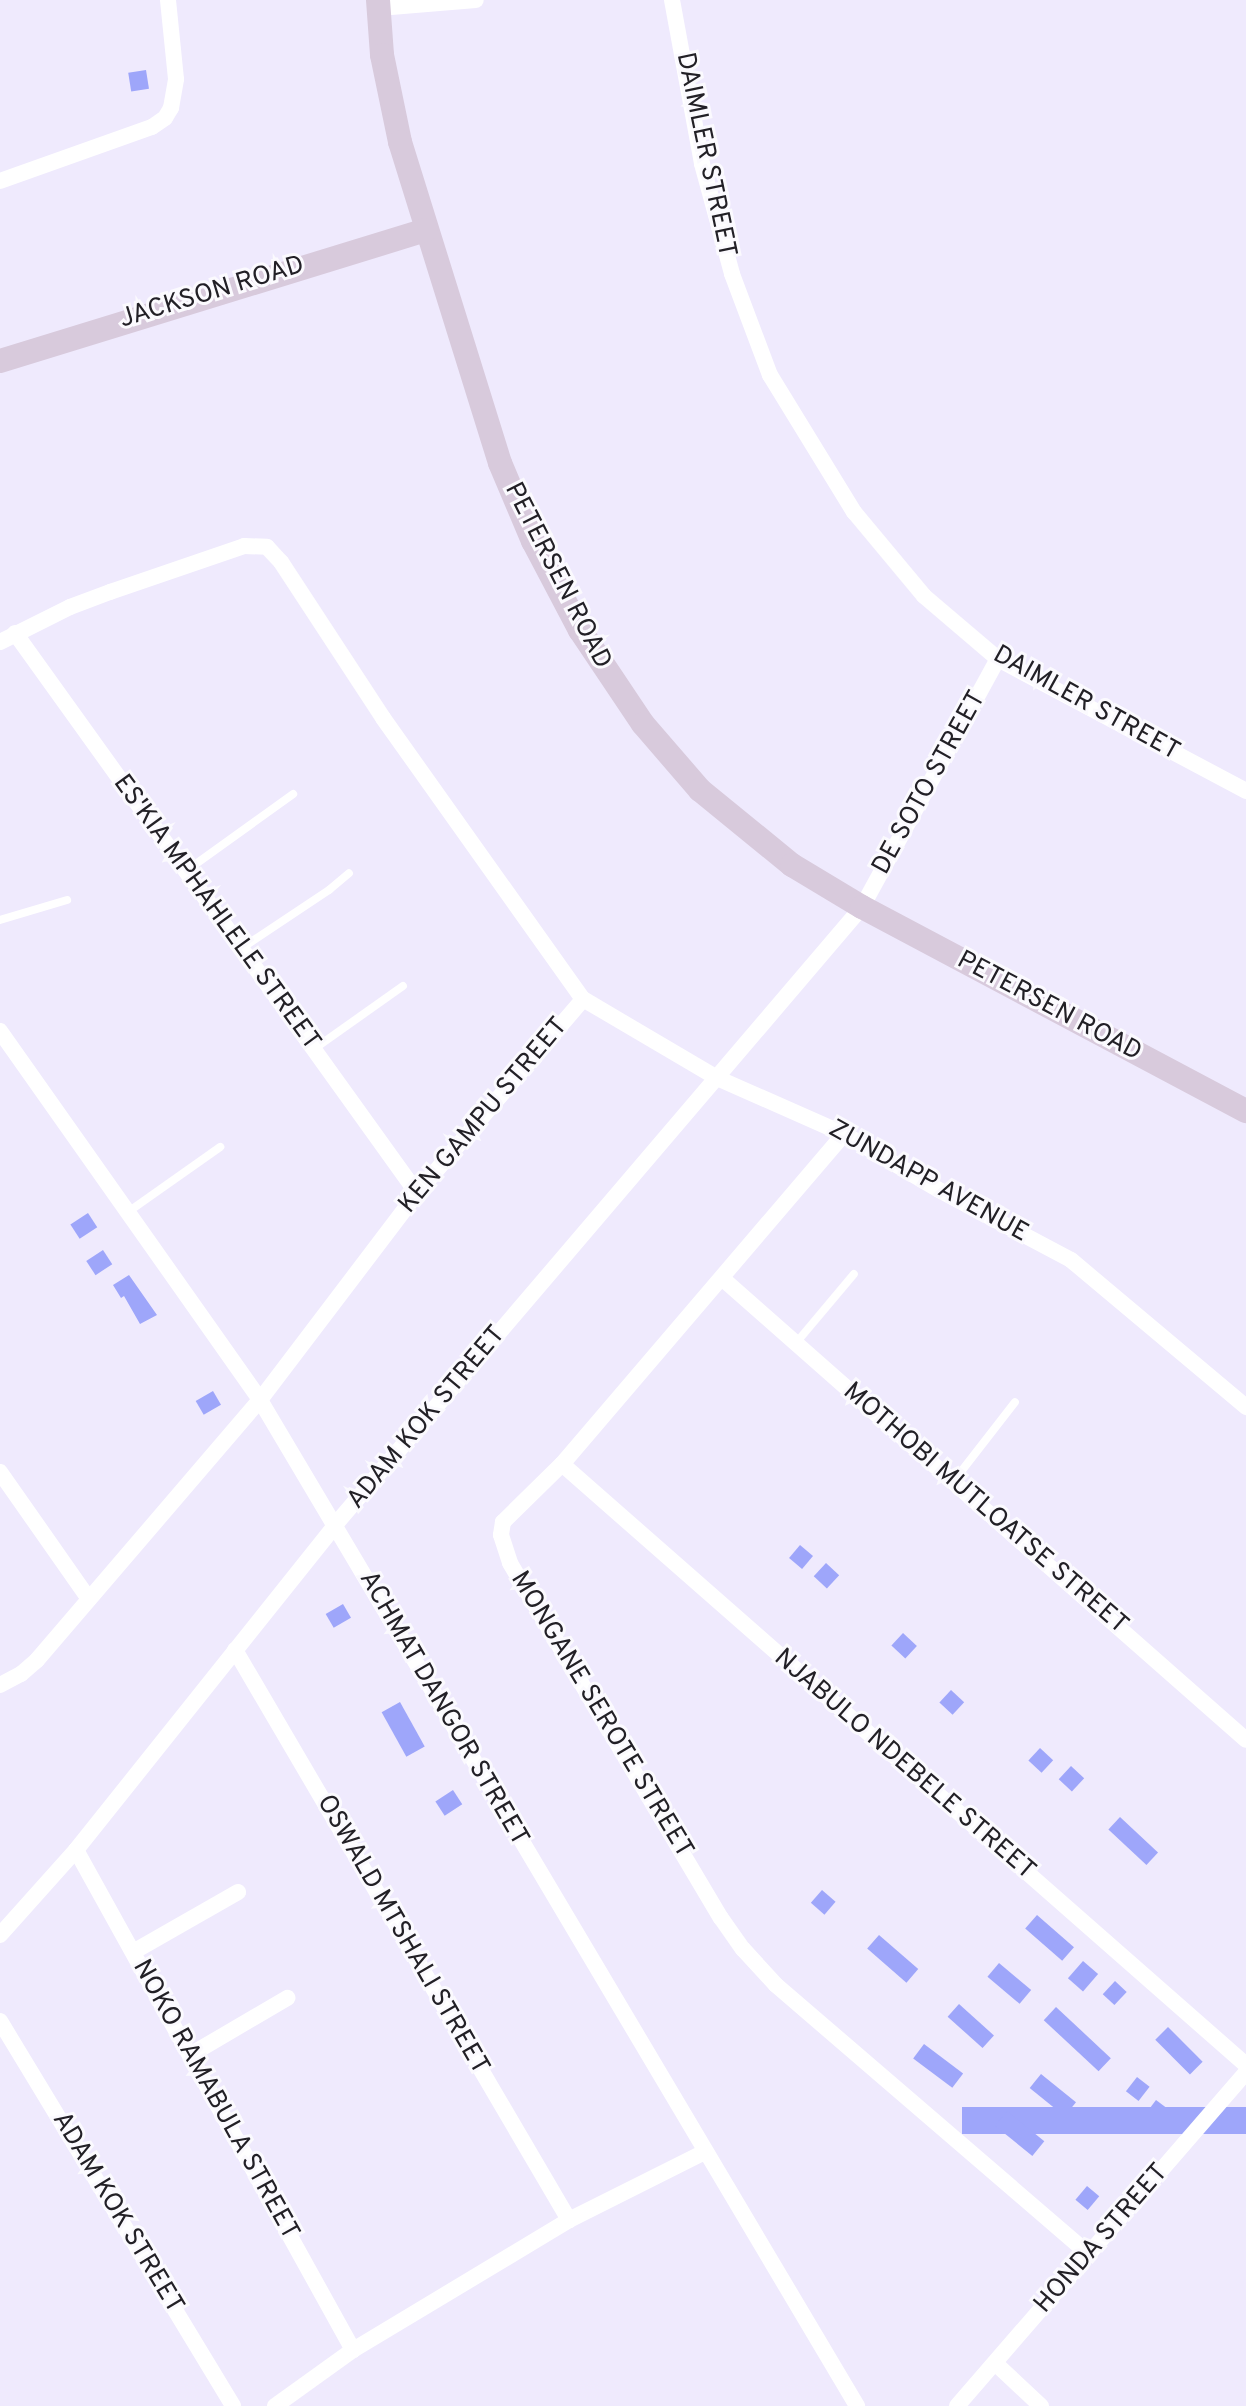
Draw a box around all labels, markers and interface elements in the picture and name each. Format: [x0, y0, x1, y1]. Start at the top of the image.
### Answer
street label: DAIMLER STREET [668, 50, 742, 260]
street label: JACKSON ROAD [116, 250, 308, 336]
street label: PETERSEN ROAD [497, 478, 617, 674]
street label: DAIMLER STREET [987, 640, 1185, 768]
street label: DE SOTO STREET [867, 686, 993, 880]
street label: ES'KIA MPHAHLELE STREET [105, 769, 327, 1057]
street label: PETERSEN ROAD [951, 945, 1147, 1069]
street label: KEN GAMPU STREET [393, 1012, 575, 1220]
street label: ZUNDAPP AVENUE [822, 1114, 1034, 1250]
street label: ADAM KOK STREET [341, 1320, 513, 1516]
street label: MOTHOBI MUTLOATSE STREET [836, 1377, 1134, 1641]
street label: ACHMAT DANGOR STREET [351, 1566, 535, 1852]
street label: MONGANE SEROTE STREET [503, 1566, 699, 1864]
street label: NJABULO NDEBELE STREET [767, 1643, 1041, 1887]
street label: OSWALD MTSHALI STREET [309, 1790, 495, 2080]
street label: NOKO RAMABULA STREET [125, 1954, 305, 2246]
street label: ADAM KOK STREET [44, 2107, 190, 2319]
street label: HONDA STREET [1028, 2157, 1176, 2321]

